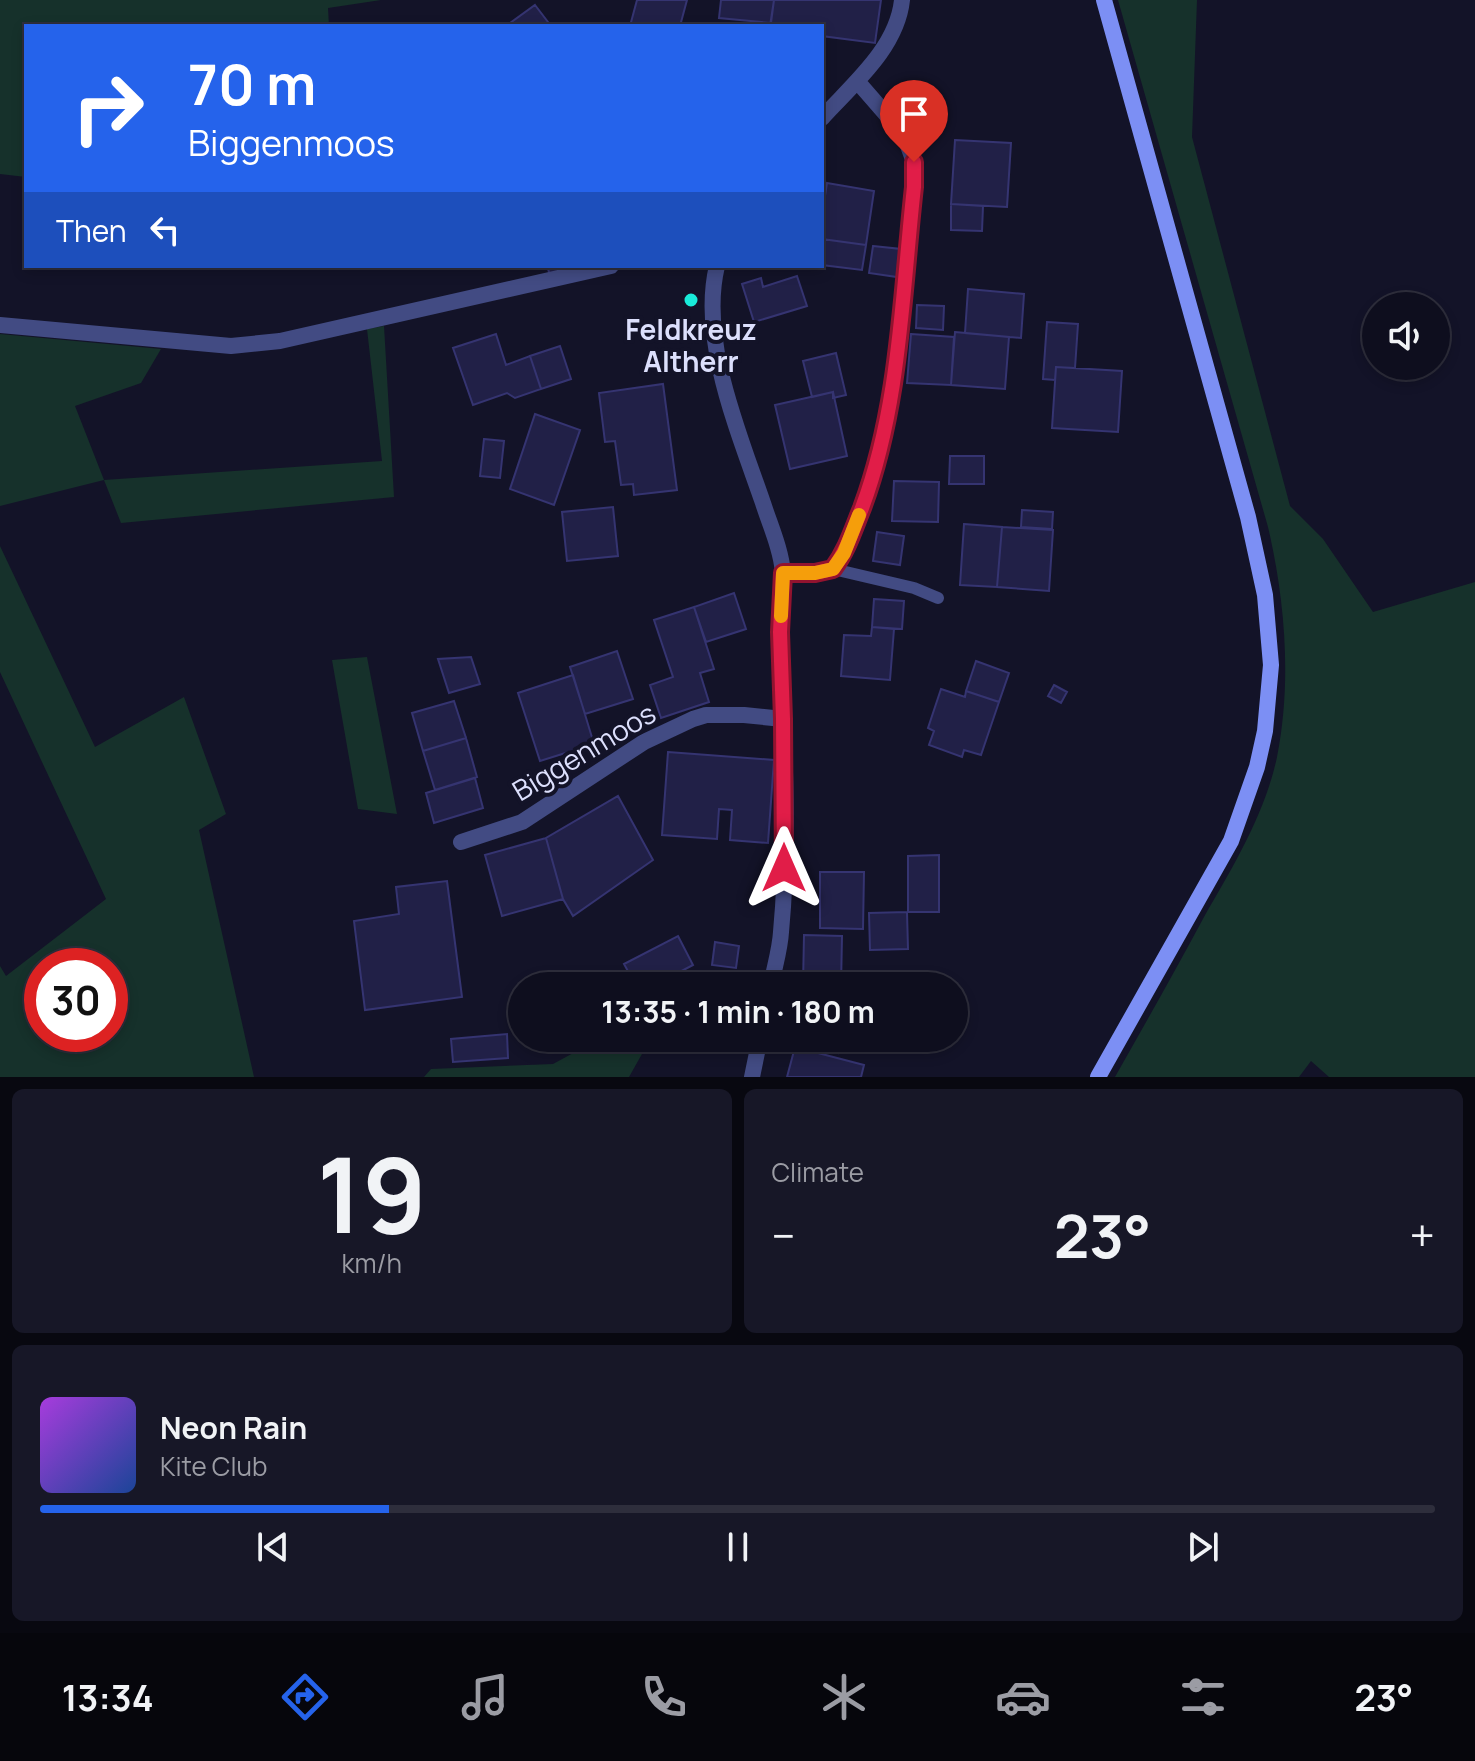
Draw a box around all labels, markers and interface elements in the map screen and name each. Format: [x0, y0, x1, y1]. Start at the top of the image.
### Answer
text: 70 m [188, 45, 316, 122]
icon: right [56, 56, 160, 160]
pin [880, 80, 948, 162]
icon: arrive [892, 92, 936, 136]
text: Biggenmoos [188, 118, 395, 167]
icon: left [143, 208, 187, 252]
text: Then [56, 210, 127, 251]
marker: Feldkreuz Altherr [682, 291, 700, 309]
map controls [1362, 292, 1450, 380]
button: sound [1362, 292, 1450, 380]
place label: Feldkreuz Altherr [625, 310, 757, 380]
street label: Biggenmoos [505, 693, 662, 809]
position arrow [742, 826, 826, 910]
speed limit sign: 30 [24, 948, 128, 1052]
text: 13:35 · 1 min · 180 m [601, 991, 875, 1032]
text: 19 [317, 1122, 427, 1264]
text: Climate [772, 1154, 864, 1190]
text: 23° [1054, 1194, 1151, 1276]
text: − [772, 1205, 795, 1265]
text: + [1410, 1205, 1435, 1265]
text: km/h [342, 1245, 402, 1281]
text: Neon Rain [160, 1407, 307, 1448]
text: Kite Club [160, 1448, 267, 1484]
icon: previous [251, 1525, 295, 1569]
icon: pause [716, 1525, 760, 1569]
icon: next [1181, 1525, 1225, 1569]
icon: directions [277, 1669, 333, 1725]
icon: music [457, 1669, 513, 1725]
icon: phone [636, 1669, 692, 1725]
icon: climate [816, 1669, 872, 1725]
icon: car [995, 1669, 1051, 1725]
icon: filters [1175, 1669, 1231, 1725]
text: 13:34 [62, 1673, 154, 1722]
text: 23° [1355, 1673, 1413, 1722]

